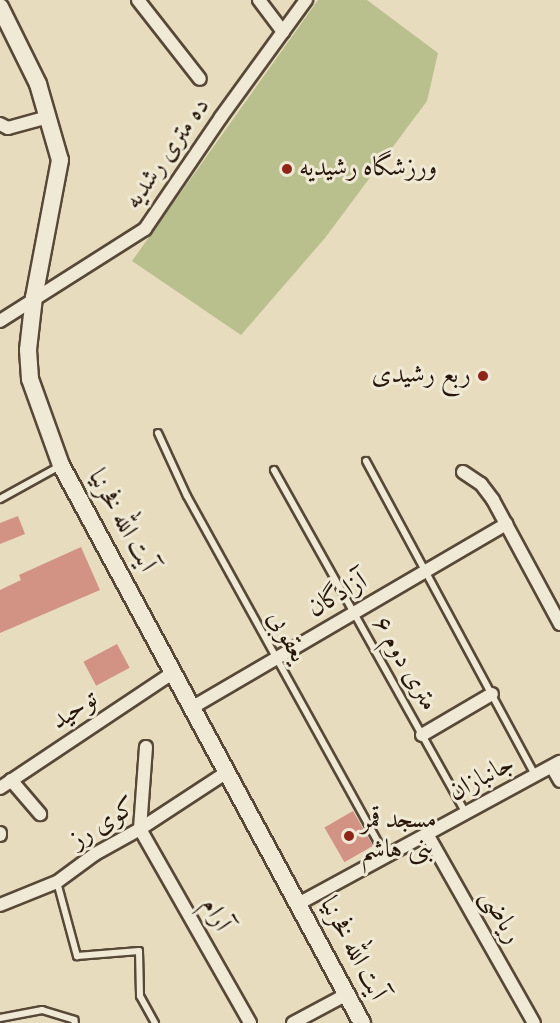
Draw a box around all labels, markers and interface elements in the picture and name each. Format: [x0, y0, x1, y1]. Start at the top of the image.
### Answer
street label: ده متری رشدیه [118, 92, 218, 216]
place label: ورزشگاه رشیدیه [299, 153, 437, 185]
marker: ورزشگاه رشیدیه [280, 162, 294, 176]
place label: ربع رشیدی [372, 360, 471, 392]
marker: ربع رشیدی [476, 369, 490, 383]
street label: آیت الله فخرنیا [80, 464, 162, 578]
street label: آزادگان [303, 567, 373, 625]
street label: یعقوبی [259, 606, 313, 668]
street label: ۶ متری دوم [364, 611, 444, 717]
street label: توحید [46, 684, 104, 738]
street label: جانبازان [444, 749, 520, 809]
street label: کوی رز [65, 792, 143, 856]
place label: مسجد قمر بنی هاشم [361, 805, 437, 867]
marker: مسجد قمر بنی هاشم [342, 829, 356, 843]
street label: ریاضی [472, 884, 528, 950]
street label: آیت الله فخرنیا [312, 892, 392, 1006]
street label: آرام [193, 893, 237, 937]

